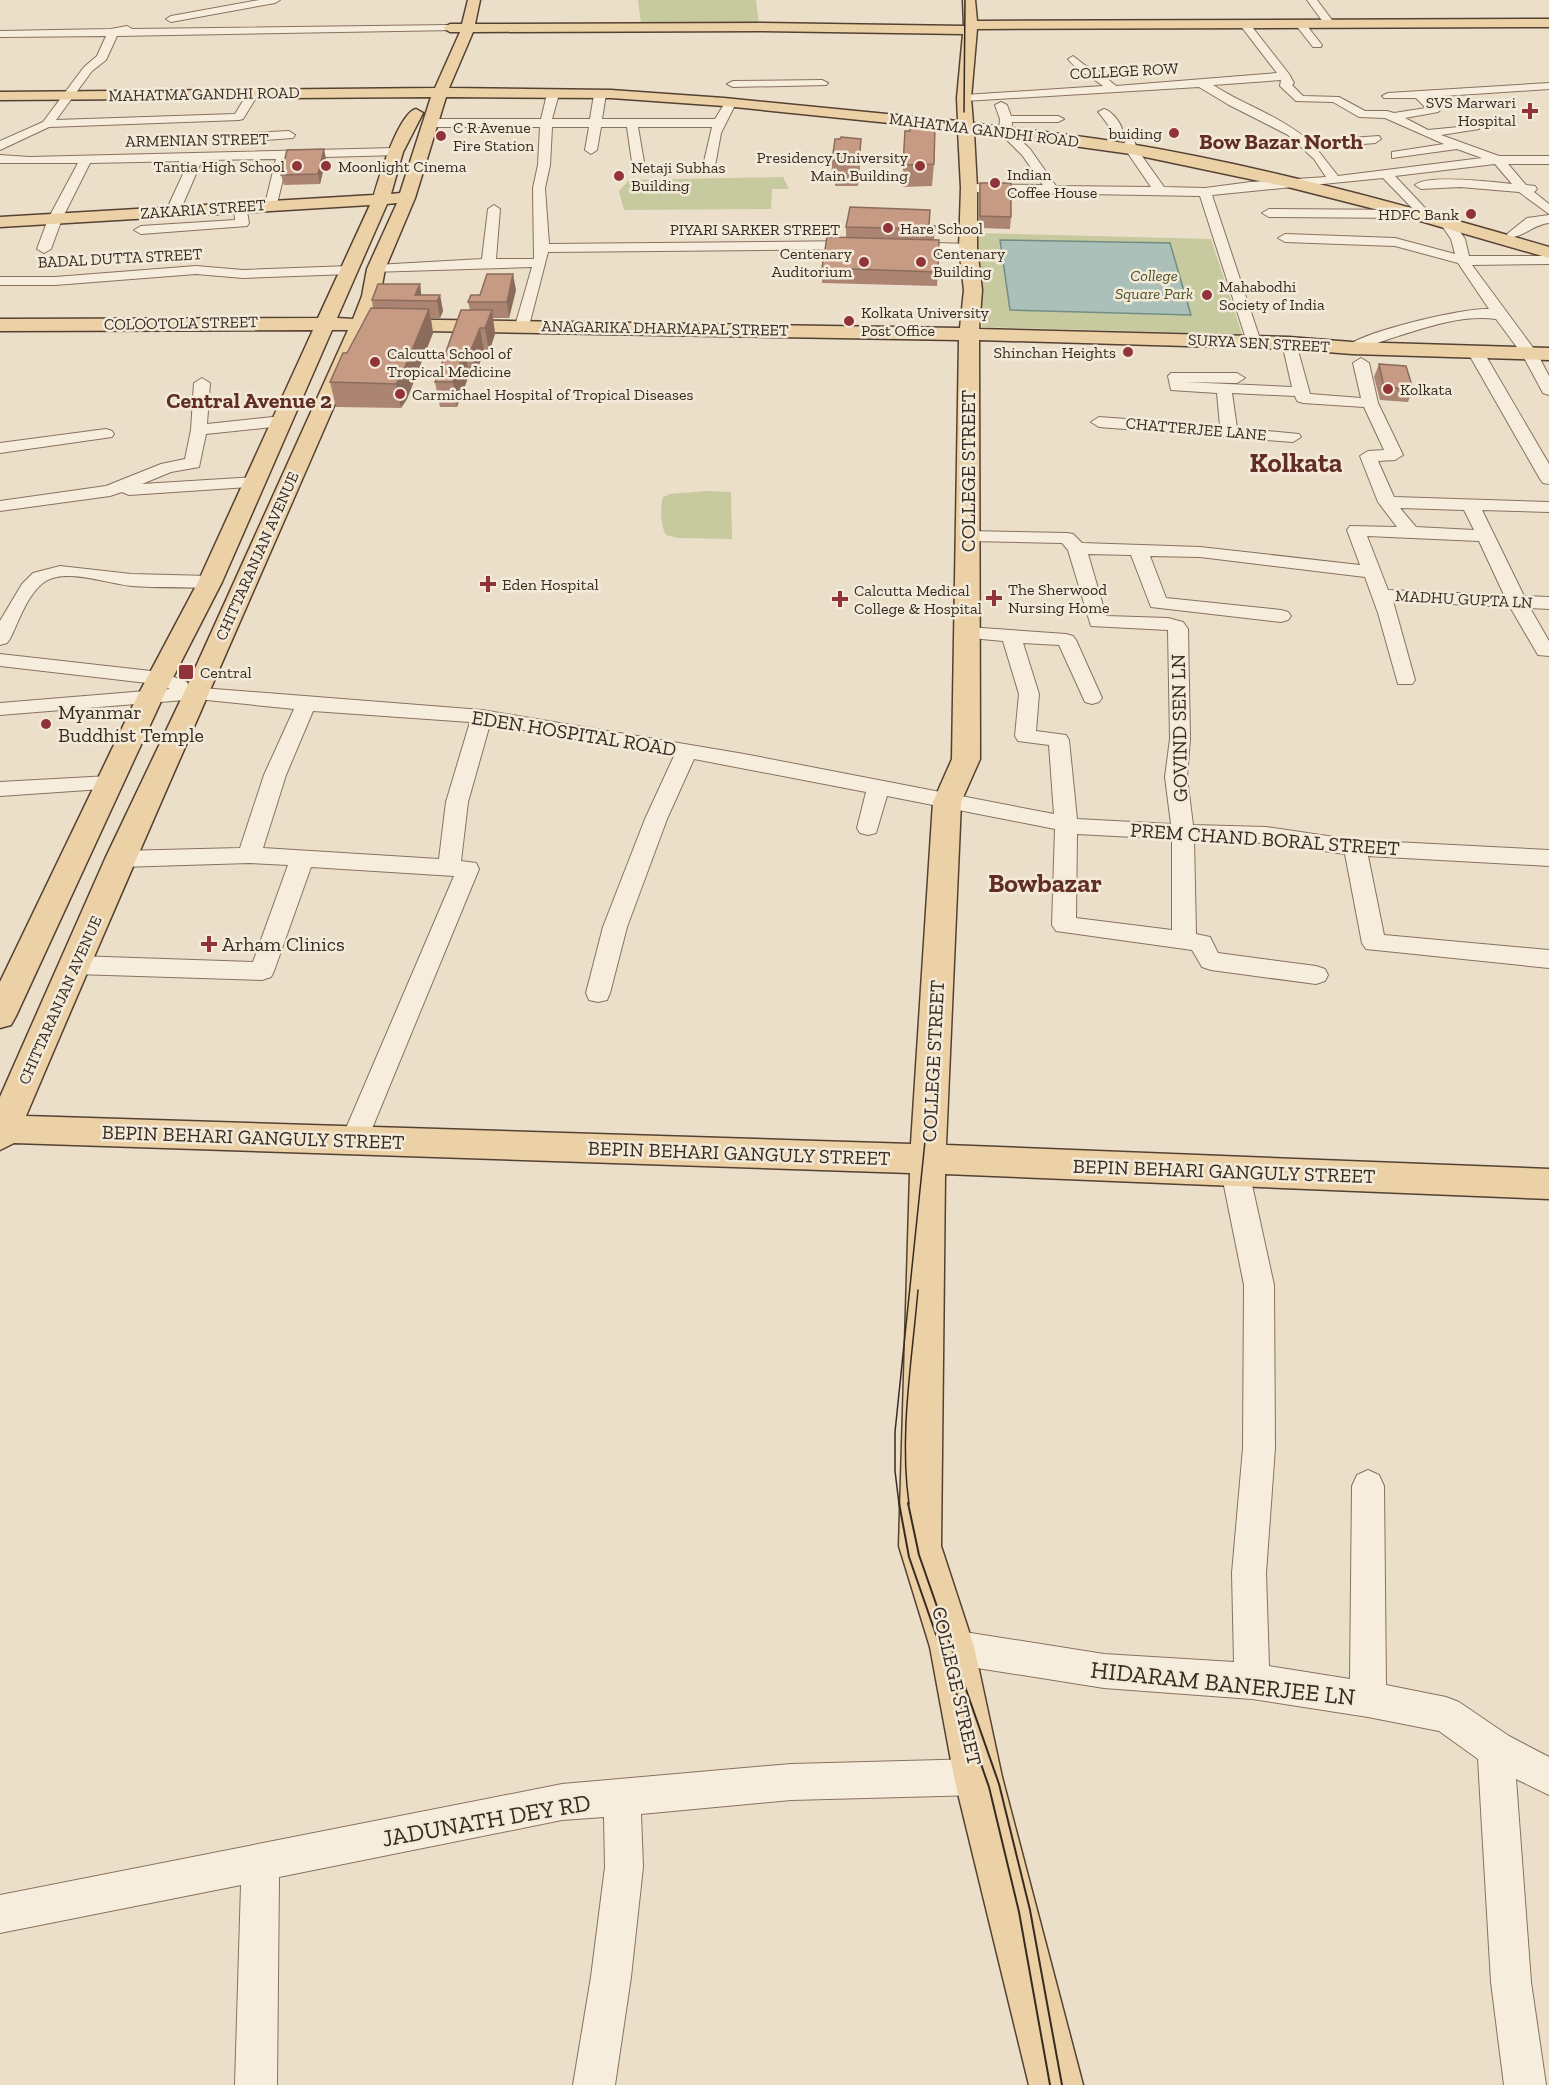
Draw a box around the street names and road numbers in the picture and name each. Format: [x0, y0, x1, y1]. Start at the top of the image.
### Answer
street label: COLLEGE ROW [1069, 59, 1179, 83]
street label: MAHATMA GANDHI ROAD [108, 83, 300, 105]
street label: MAHATMA GANDHI ROAD [888, 109, 1080, 151]
street label: ARMENIAN STREET [125, 129, 269, 151]
street label: ZAKARIA STREET [140, 195, 266, 223]
street label: PIYARI SARKER STREET [670, 220, 840, 239]
street label: BADAL DUTTA STREET [37, 244, 203, 272]
street label: COLOOTOLA STREET [104, 312, 258, 334]
street label: ANAGARIKA DHARMAPAL STREET [541, 316, 789, 340]
street label: SURYA SEN STREET [1188, 330, 1330, 356]
street label: COLLEGE STREET [956, 390, 980, 552]
street label: CHATTERJEE LANE [1125, 413, 1267, 445]
street label: CHITTARANJAN AVENUE [211, 469, 303, 643]
street label: MADHU GUPTA LN [1395, 586, 1533, 612]
street label: GOVIND SEN LN [1166, 654, 1192, 802]
street label: EDEN HOSPITAL ROAD [470, 705, 678, 761]
street label: PREM CHAND BORAL STREET [1129, 818, 1401, 860]
street label: CHITTARANJAN AVENUE [14, 913, 106, 1087]
street label: COLLEGE STREET [917, 979, 949, 1143]
street label: BEPIN BEHARI GANGULY STREET [101, 1120, 405, 1154]
street label: BEPIN BEHARI GANGULY STREET [587, 1136, 891, 1170]
street label: BEPIN BEHARI GANGULY STREET [1072, 1154, 1376, 1188]
street label: COLLEGE STREET [927, 1604, 987, 1768]
street label: HIDARAM BANERJEE LN [1089, 1655, 1357, 1711]
street label: JADUNATH DEY RD [379, 1787, 593, 1853]

